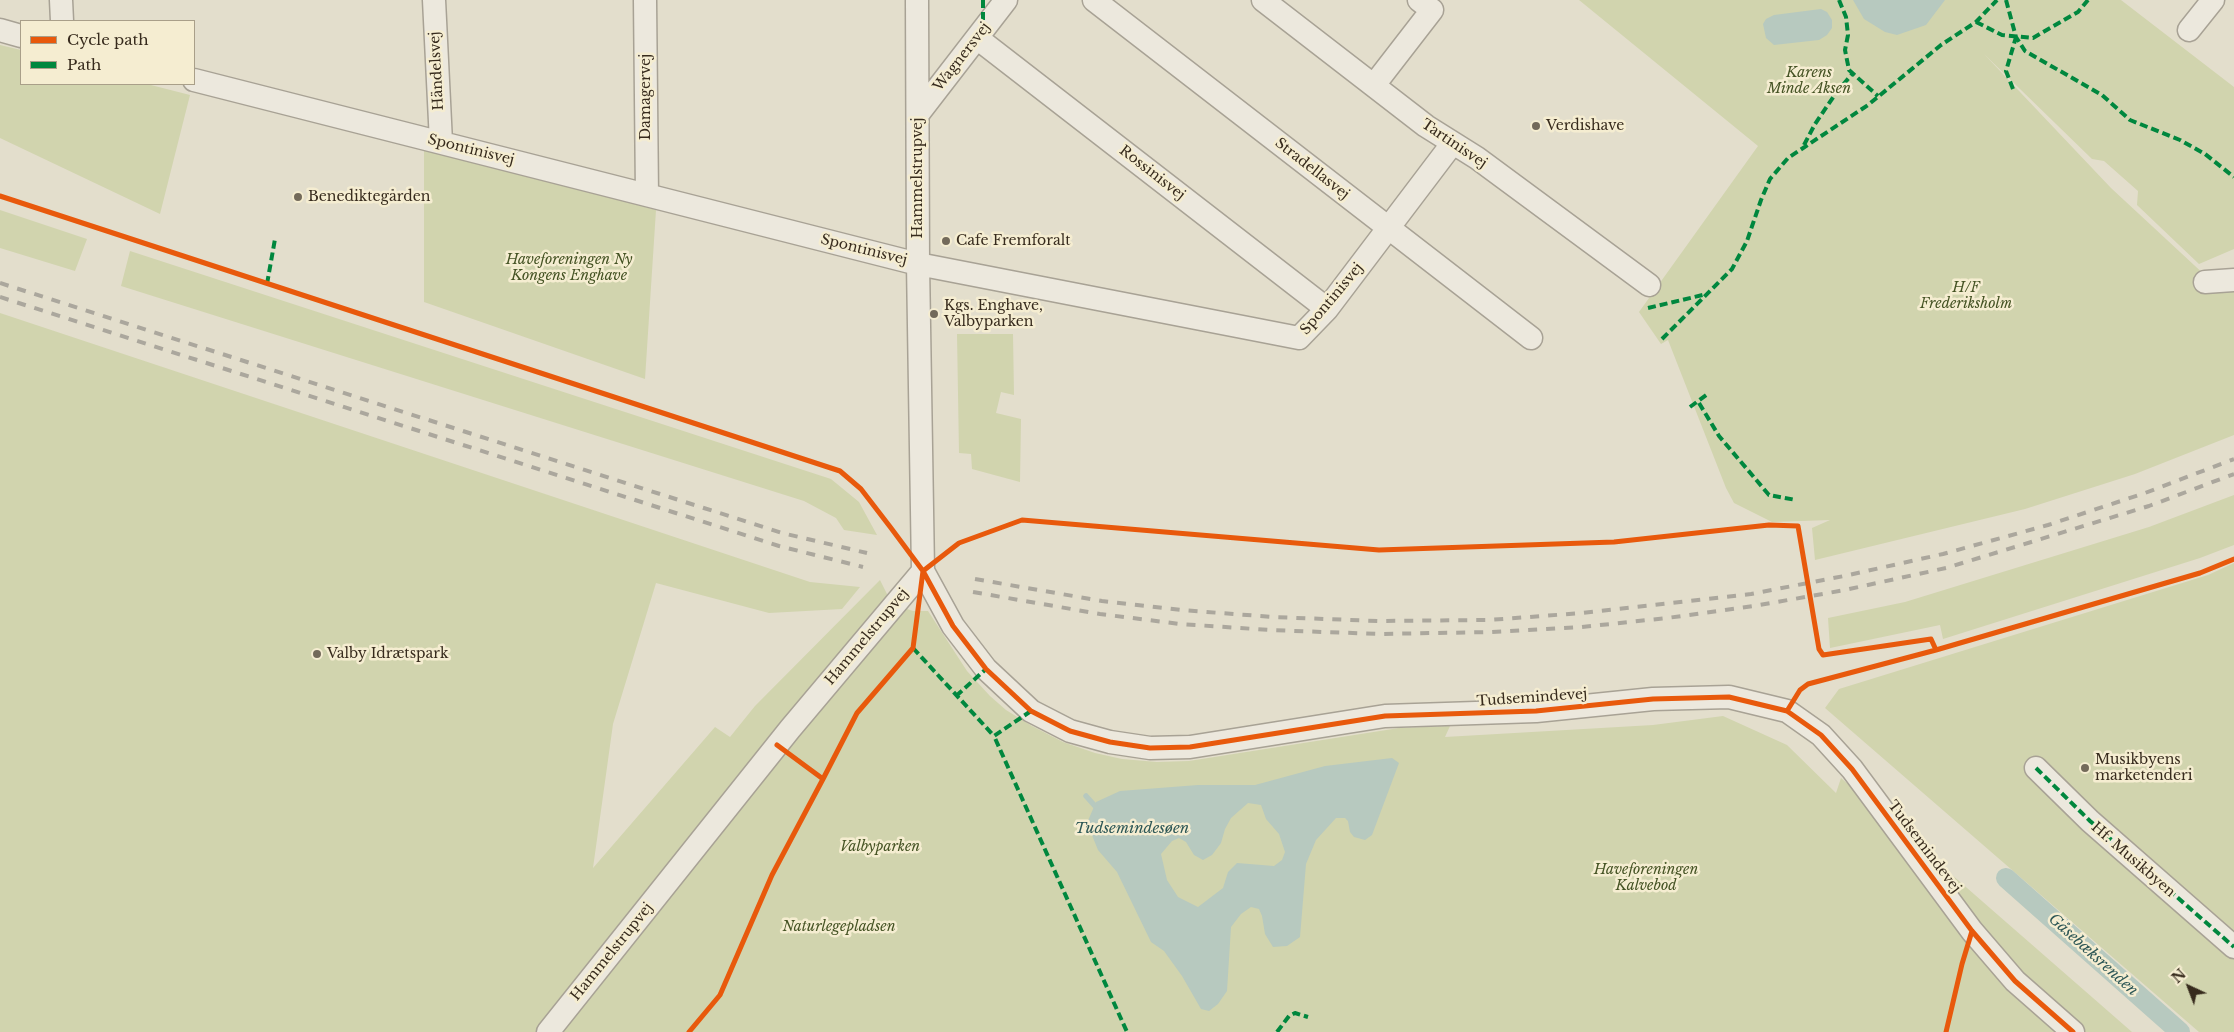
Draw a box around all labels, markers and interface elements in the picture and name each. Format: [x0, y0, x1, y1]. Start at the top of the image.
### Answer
street label: Wagnersvej [930, 19, 994, 95]
legend [20, 20, 195, 85]
text: Cycle path [67, 30, 149, 49]
street label: Händelsvej [427, 31, 447, 111]
street label: Damagervej [638, 54, 654, 140]
text: Path [67, 55, 101, 74]
park label: Karens Minde Aksen [1767, 65, 1851, 98]
street label: Tartinisvej [1418, 116, 1490, 172]
street label: Hammelstrupvej [910, 118, 926, 238]
place label: Verdishave [1546, 118, 1624, 134]
marker: Verdishave [1530, 120, 1542, 132]
street label: Spontinisvej [426, 131, 516, 169]
street label: Stradellasvej [1271, 135, 1353, 203]
street label: Rossinisvej [1116, 142, 1188, 204]
place label: Benediktegården [308, 189, 430, 205]
marker: Benediktegården [292, 191, 304, 203]
street label: Spontinisvej [819, 231, 909, 269]
place label: Cafe Fremforalt [956, 233, 1070, 249]
marker: Cafe Fremforalt [940, 235, 952, 247]
park label: Haveforeningen Ny Kongens Enghave [506, 252, 632, 284]
street label: Spontinisvej [1297, 260, 1367, 338]
park label: H/F Frederiksholm [1920, 280, 2012, 312]
place label: Kgs. Enghave, Valbyparken [944, 298, 1043, 331]
marker: Kgs. Enghave, Valbyparken [928, 308, 940, 320]
street label: Hammelstrupvej [822, 585, 912, 689]
place label: Valby Idrætspark [327, 646, 449, 662]
marker: Valby Idrætspark [311, 648, 323, 660]
street label: Tudsemindevej [1476, 686, 1588, 710]
place label: Musikbyens marketenderi [2095, 752, 2192, 784]
marker: Musikbyens marketenderi [2079, 762, 2091, 774]
street label: Tudsemindevej [1884, 798, 1964, 896]
street label: Hf. Musikbyen [2088, 819, 2178, 901]
water label: Tudsemindesøen [1075, 820, 1189, 838]
park label: Valbyparken [840, 839, 920, 855]
park label: Haveforeningen Kalvebod [1594, 862, 1698, 894]
street label: Hammelstrupvej [567, 900, 657, 1004]
water label: Gåsebæksrenden [2045, 910, 2141, 1000]
park label: Naturlegepladsen [783, 919, 895, 935]
north arrow [2164, 962, 2214, 1012]
text: N [2168, 965, 2190, 987]

